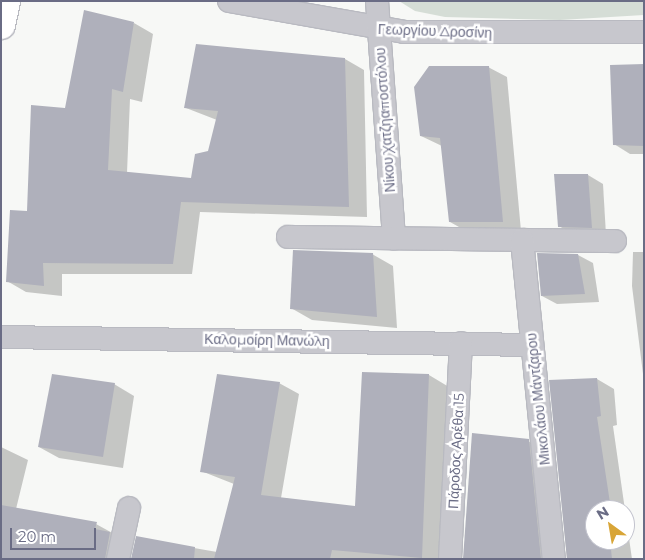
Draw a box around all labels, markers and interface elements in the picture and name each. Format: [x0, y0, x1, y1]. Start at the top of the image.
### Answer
street label: Γεωργίου Δροσίνη [378, 21, 492, 41]
street label: Νίκου Χατζηαποστόλου [372, 47, 398, 193]
street label: Καλομοίρη Μανώλη [204, 331, 330, 349]
street label: Μικολάου Μάντζαρου [523, 332, 553, 466]
street label: Πάροδος Αρέθα 15 [445, 393, 467, 509]
north arrow [585, 500, 635, 550]
text: N [593, 502, 612, 524]
scale bar [12, 518, 99, 550]
text: 20 m [18, 527, 56, 546]

